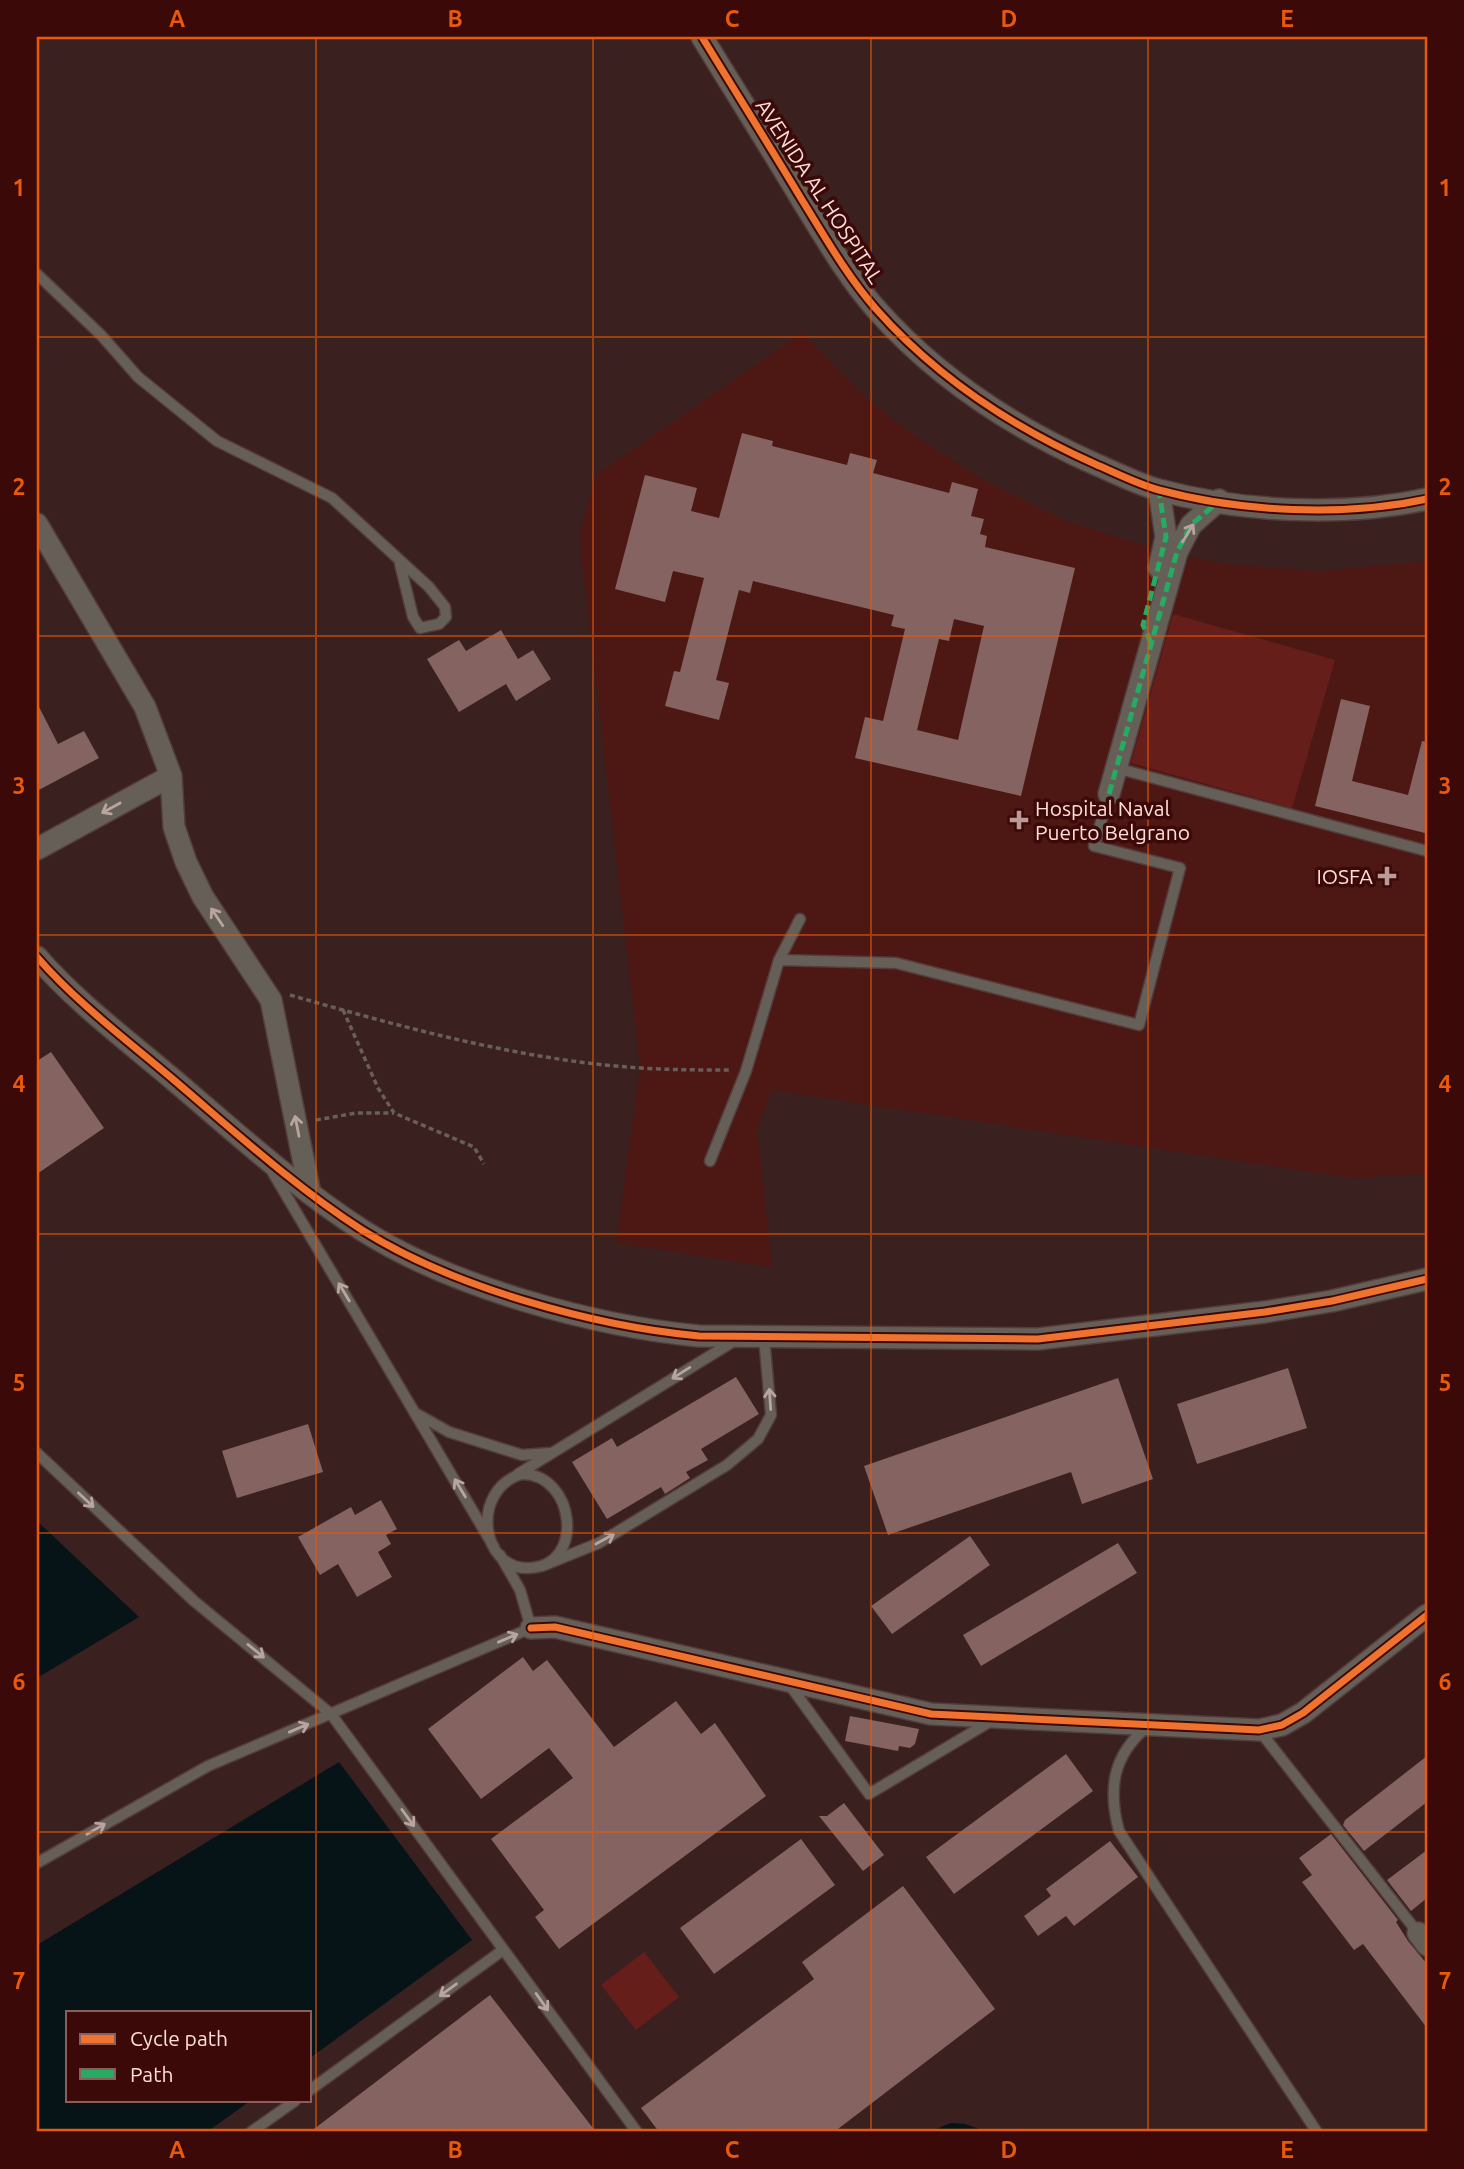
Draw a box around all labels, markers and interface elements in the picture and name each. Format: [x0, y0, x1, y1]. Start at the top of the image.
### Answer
text: A [169, 6, 185, 31]
text: B [447, 6, 463, 31]
text: C [725, 6, 740, 31]
text: D [1001, 6, 1017, 31]
text: E [1280, 6, 1294, 31]
street label: AVENIDA AL HOSPITAL [751, 94, 889, 288]
text: 1 [13, 175, 25, 200]
text: 1 [1439, 175, 1451, 200]
text: 2 [13, 474, 25, 499]
text: 2 [1439, 474, 1451, 499]
one-way arrow [1181, 523, 1195, 543]
text: 3 [13, 773, 25, 798]
text: 3 [1439, 773, 1451, 798]
place label: Hospital Naval Puerto Belgrano [1035, 796, 1190, 844]
one-way arrow [101, 802, 122, 815]
marker: Hospital Naval Puerto Belgrano [1009, 810, 1029, 830]
place label: IOSFA [1316, 864, 1373, 888]
marker: IOSFA [1379, 868, 1395, 884]
one-way arrow [210, 908, 224, 927]
text: 4 [13, 1071, 26, 1096]
text: 4 [1439, 1071, 1452, 1096]
one-way arrow [289, 1115, 303, 1138]
one-way arrow [337, 1283, 351, 1303]
one-way arrow [672, 1367, 692, 1381]
text: 5 [13, 1370, 25, 1395]
text: 5 [1439, 1370, 1451, 1395]
one-way arrow [763, 1388, 776, 1411]
one-way arrow [452, 1478, 466, 1498]
one-way arrow [77, 1491, 94, 1508]
one-way arrow [594, 1532, 614, 1546]
one-way arrow [497, 1631, 518, 1644]
one-way arrow [246, 1644, 264, 1659]
text: 6 [13, 1669, 26, 1694]
text: 6 [1439, 1669, 1452, 1694]
one-way arrow [288, 1720, 309, 1733]
one-way arrow [401, 1808, 415, 1827]
one-way arrow [85, 1822, 105, 1836]
text: 7 [13, 1968, 25, 1993]
text: 7 [1439, 1968, 1451, 1993]
one-way arrow [439, 1983, 458, 1997]
one-way arrow [535, 1992, 549, 2011]
legend [66, 2011, 312, 2102]
text: Cycle path [130, 2026, 228, 2050]
text: Path [130, 2062, 173, 2086]
text: A [169, 2137, 185, 2162]
text: B [447, 2137, 463, 2162]
text: C [725, 2137, 740, 2162]
text: D [1001, 2137, 1017, 2162]
text: E [1280, 2137, 1294, 2162]

